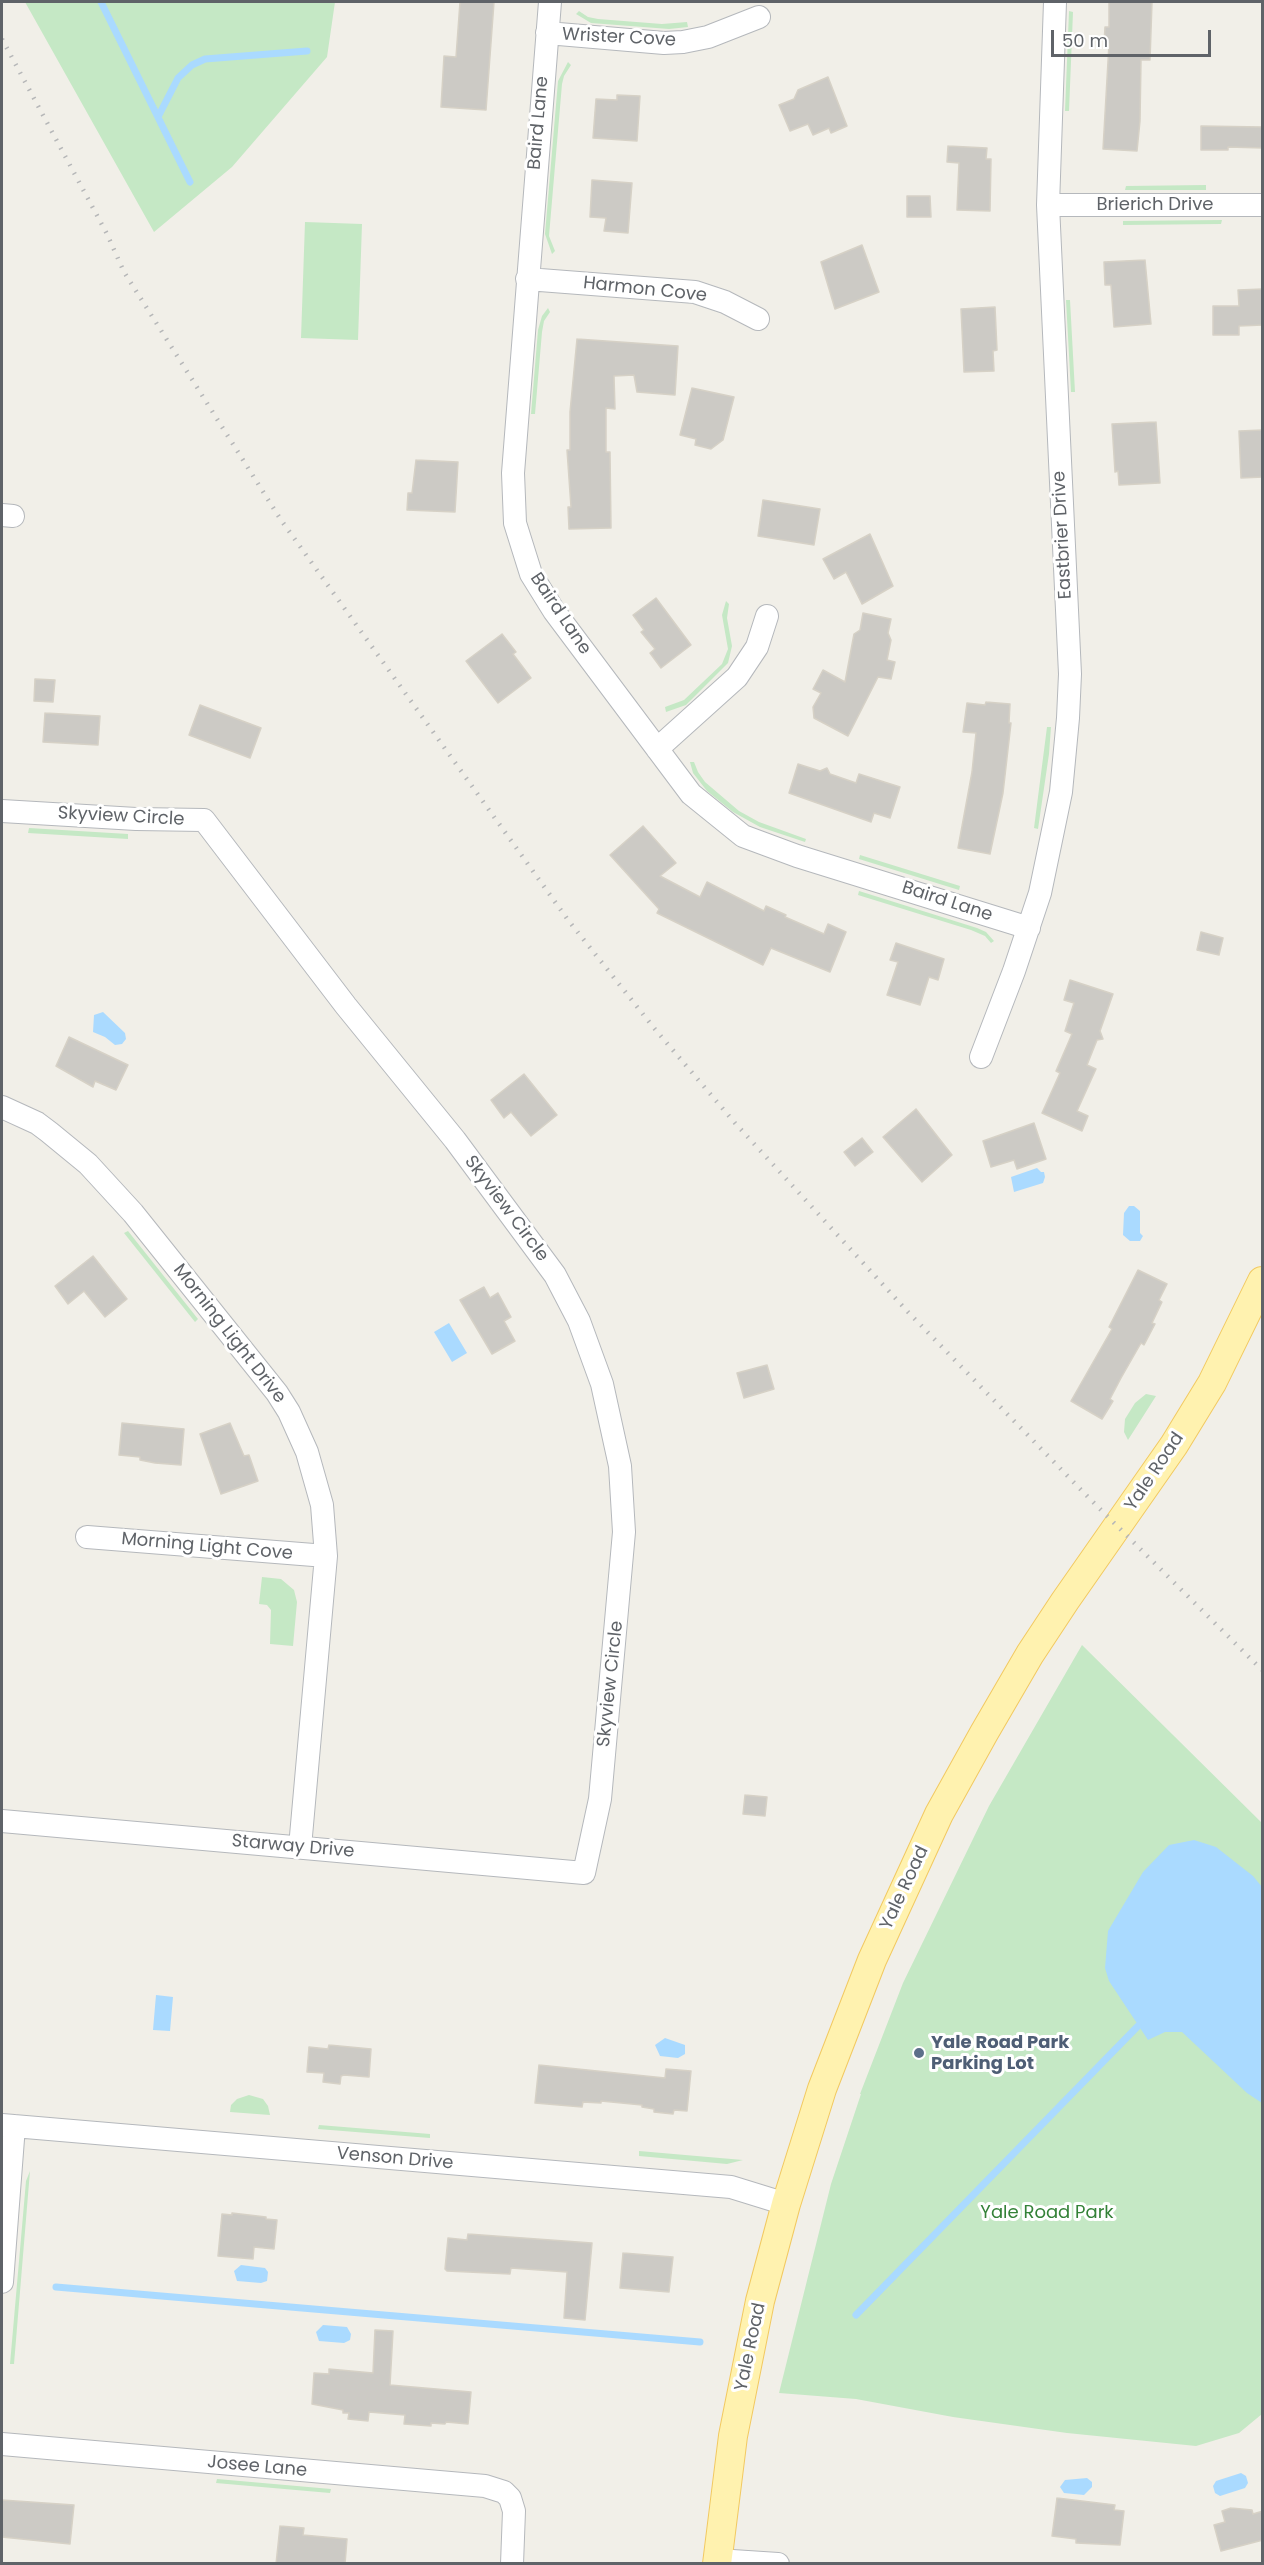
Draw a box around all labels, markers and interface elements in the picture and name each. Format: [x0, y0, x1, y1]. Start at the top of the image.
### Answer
scale bar [1054, 18, 1214, 56]
street label: Wrister Cove [562, 24, 676, 52]
text: 50 m [1062, 28, 1108, 53]
street label: Baird Lane [524, 75, 554, 171]
street label: Brierich Drive [1097, 194, 1213, 216]
street label: Harmon Cove [582, 273, 708, 307]
street label: Eastbrier Drive [1049, 470, 1077, 600]
street label: Baird Lane [525, 569, 595, 659]
street label: Skyview Circle [57, 803, 185, 831]
street label: Baird Lane [899, 877, 995, 927]
street label: Skyview Circle [459, 1152, 553, 1266]
street label: Morning Light Drive [168, 1260, 290, 1408]
street label: Yale Road [1121, 1429, 1189, 1515]
street label: Morning Light Cove [120, 1529, 294, 1565]
street label: Skyview Circle [594, 1620, 628, 1748]
street label: Starway Drive [231, 1831, 355, 1863]
street label: Yale Road [876, 1843, 934, 1933]
place label: Yale Road Park Parking Lot [931, 2032, 1069, 2074]
marker: Yale Road Park Parking Lot [912, 2046, 926, 2060]
street label: Venson Drive [336, 2143, 454, 2175]
park label: Yale Road Park [980, 2202, 1114, 2224]
street label: Yale Road [731, 2301, 771, 2393]
street label: Josee Lane [206, 2452, 308, 2482]

